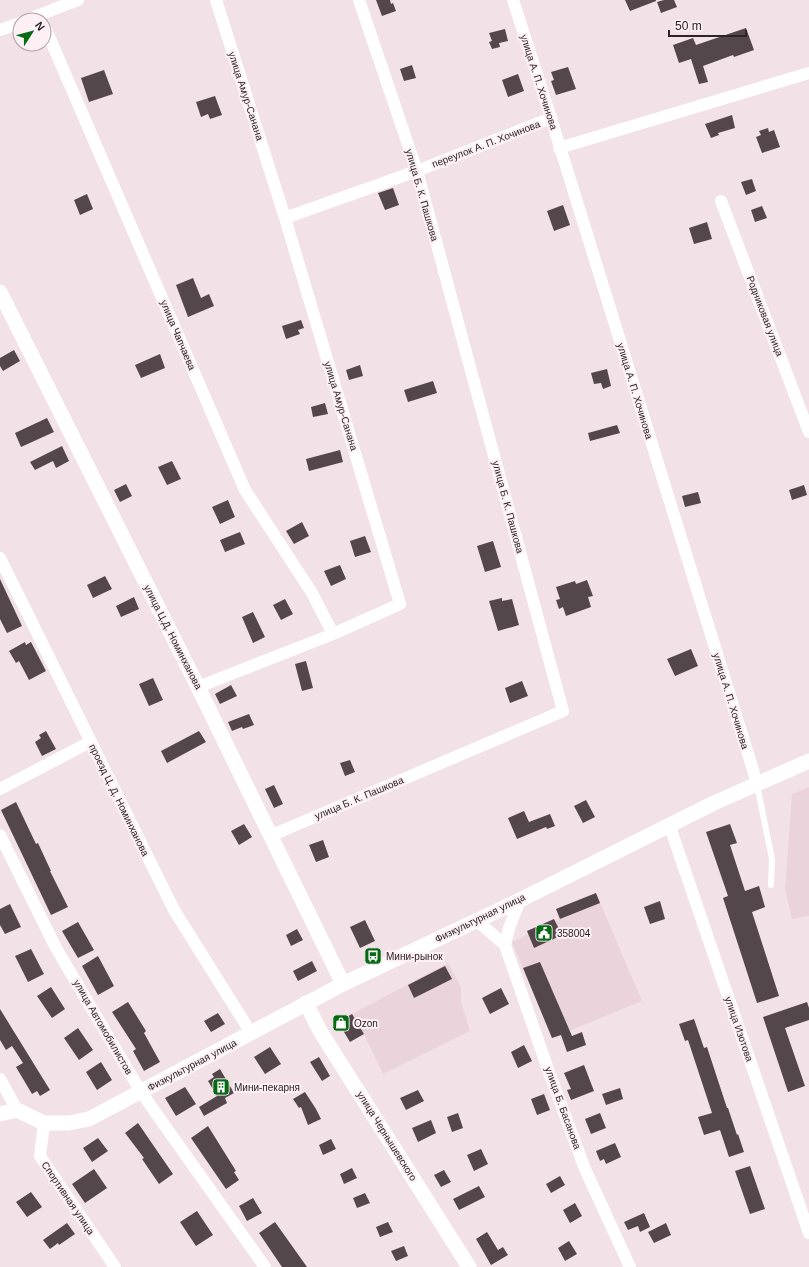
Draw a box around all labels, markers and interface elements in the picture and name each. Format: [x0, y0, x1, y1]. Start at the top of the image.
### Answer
north arrow [12, 12, 52, 52]
scale bar [669, 12, 746, 38]
text: N [33, 19, 47, 33]
text: 50 m [675, 19, 702, 33]
street label: улица А. П. Хочинова [518, 33, 560, 132]
street label: улица Амур-Санана [226, 50, 266, 142]
street label: переулок А. П. Хочинова [430, 118, 542, 170]
street label: улица Б. К. Пашкова [404, 148, 441, 243]
street label: Родниковая улица [745, 274, 786, 358]
street label: улица Чапчаева [158, 298, 198, 372]
street label: улица А. П. Хочинова [615, 342, 655, 441]
street label: улица Амур-Санана [322, 360, 360, 452]
street label: улица Б. К. Пашкова [490, 460, 526, 555]
street label: улица Ц.Д. Номинханова [142, 583, 204, 691]
street label: улица А. П. Хочинова [711, 652, 751, 751]
street label: проезд Ц. Д. Номинханова [87, 742, 151, 858]
street label: улица Б. К. Пашкова [313, 774, 405, 822]
street label: Физкультурная улица [433, 891, 527, 945]
public building icon: 358004 [534, 923, 554, 943]
place label: 358004 [557, 928, 591, 939]
bus stop icon: Мини-рынок [363, 946, 383, 966]
place label: Мини-рынок [386, 951, 443, 962]
street label: улица Автомобилистов [71, 978, 135, 1076]
street label: улица Изотова [723, 995, 755, 1063]
shop icon: Ozon [331, 1013, 351, 1033]
place label: Ozon [354, 1018, 378, 1029]
street label: Физкультурная улица [146, 1037, 239, 1093]
street label: улица Б. Басанова [543, 1065, 583, 1151]
building icon: Мини-пекарня [211, 1077, 231, 1097]
place label: Мини-пекарня [234, 1082, 300, 1093]
street label: улица Чернышевского [355, 1089, 419, 1183]
street label: Спортивная улица [39, 1159, 97, 1237]

